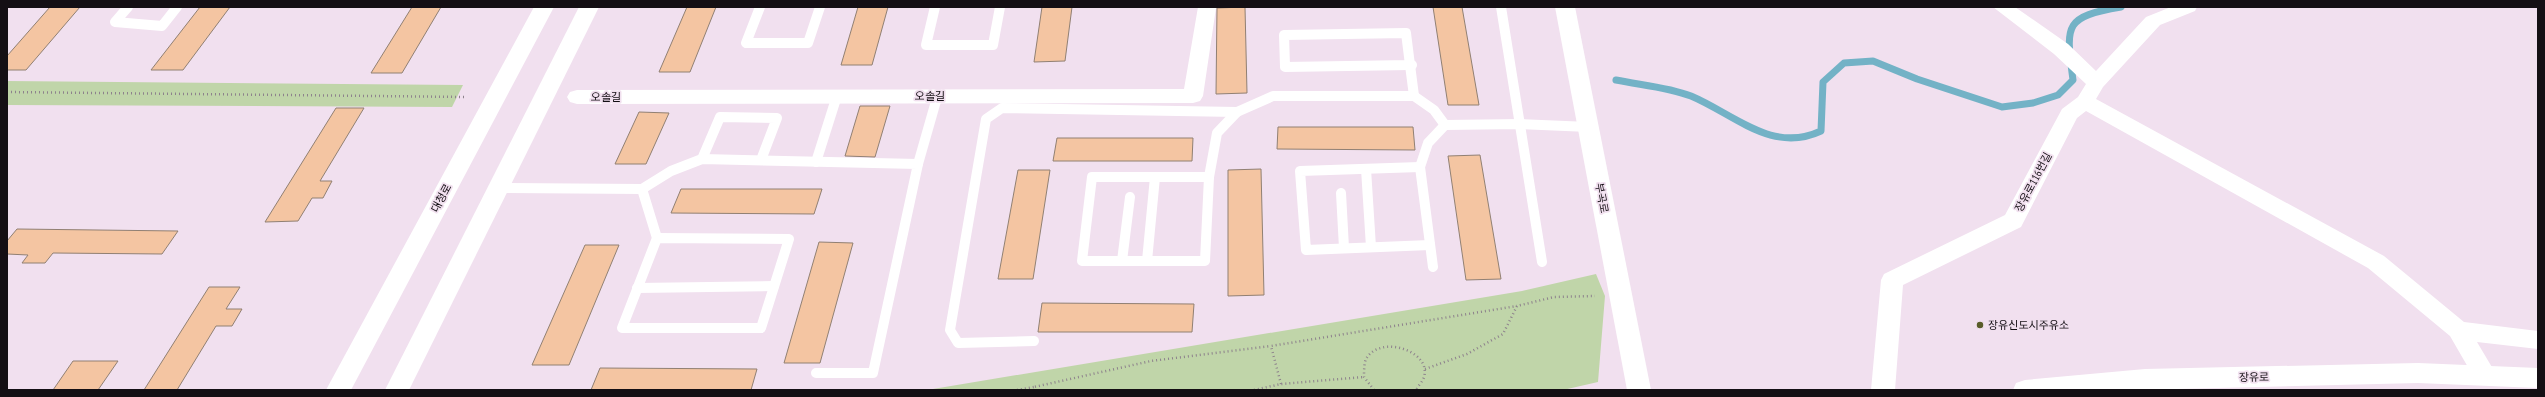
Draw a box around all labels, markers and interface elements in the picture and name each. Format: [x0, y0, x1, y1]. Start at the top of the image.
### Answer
street label: 오솔길 [915, 89, 945, 103]
street label: 오솔길 [591, 90, 621, 104]
street label: 장유로116번길 [2011, 150, 2055, 214]
street label: 대청로 [428, 181, 454, 215]
street label: 부곡로 [1592, 182, 1612, 214]
place label: 장유신도시주유소 [1988, 318, 2069, 332]
marker: 장유신도시주유소 [1975, 320, 1985, 330]
street label: 장유로 [2239, 370, 2269, 384]

